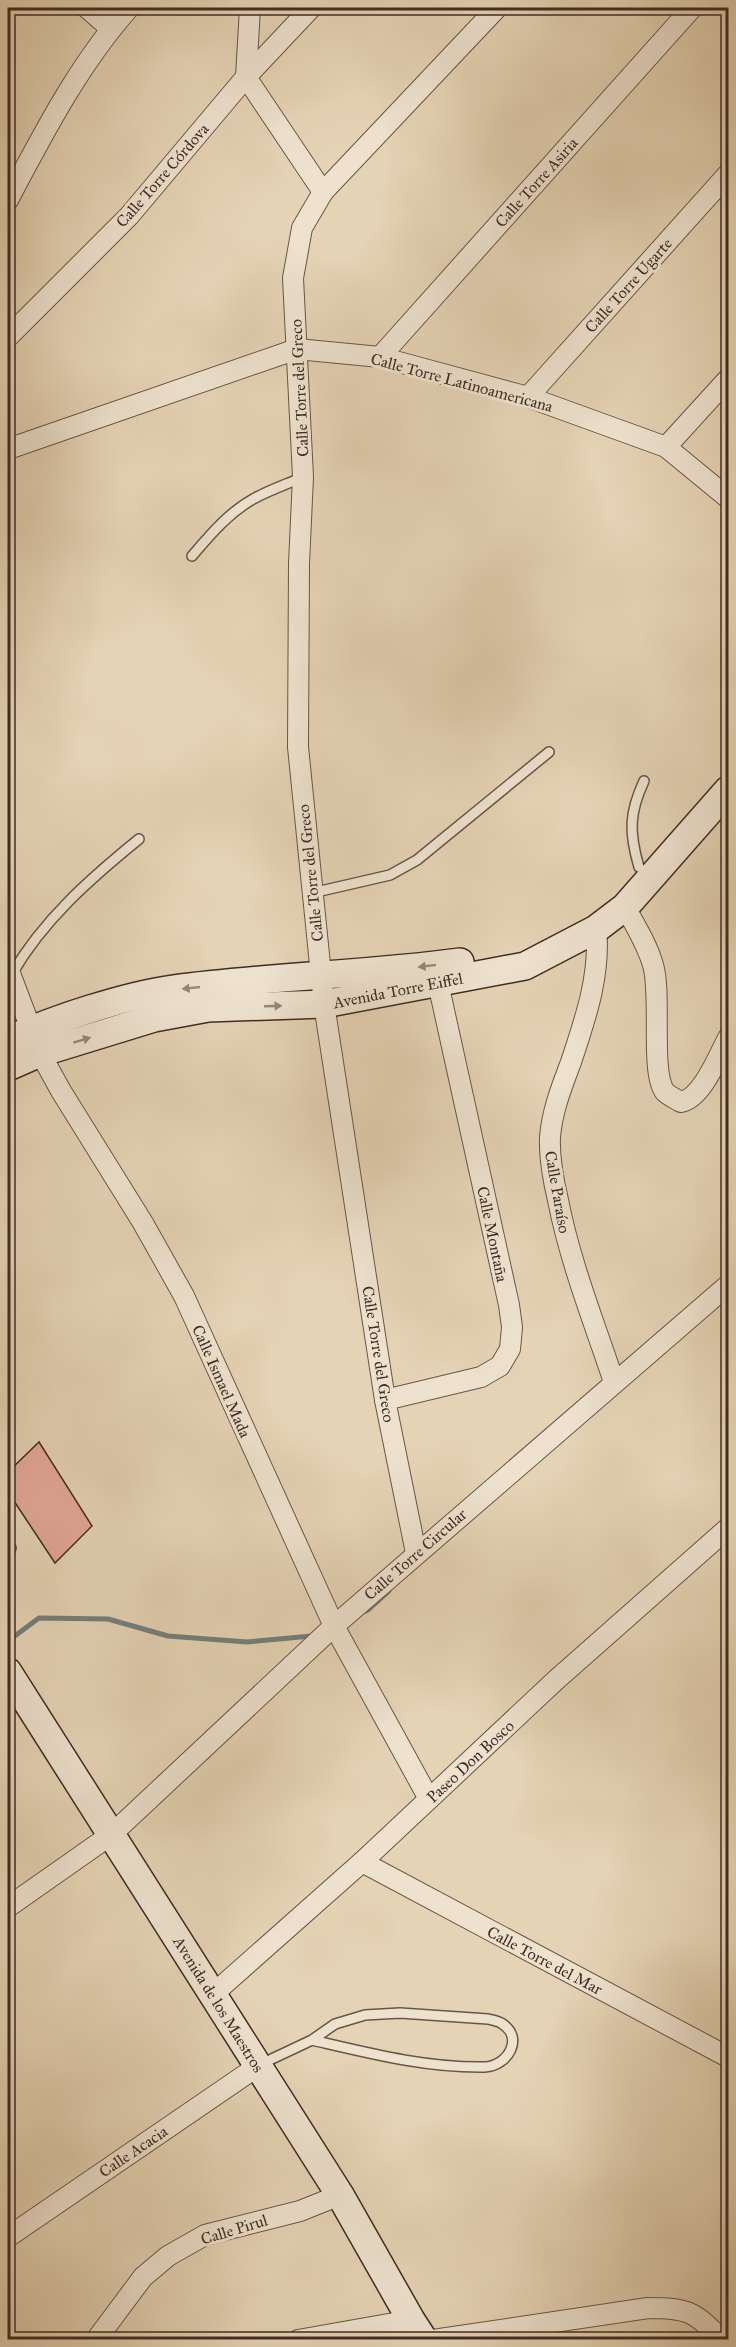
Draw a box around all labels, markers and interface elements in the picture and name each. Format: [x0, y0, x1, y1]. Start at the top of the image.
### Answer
street label: Calle Torre Córdova [112, 119, 213, 231]
street label: Calle Torre Asiria [491, 133, 582, 231]
street label: Calle Torre Ugarte [581, 234, 677, 337]
street label: Calle Torre del Greco [286, 319, 313, 457]
street label: Calle Torre Latinoamericana [369, 349, 555, 416]
street label: Calle Torre del Greco [294, 803, 327, 942]
one-way arrow [417, 961, 436, 971]
street label: Avenida Torre Eiffel [331, 968, 465, 1013]
one-way arrow [181, 983, 200, 993]
one-way arrow [264, 1001, 283, 1011]
one-way arrow [73, 1035, 91, 1044]
street label: Calle Paraíso [541, 1149, 574, 1235]
street label: Calle Montaña [473, 1185, 512, 1284]
street label: Calle Torre del Greco [358, 1285, 399, 1424]
street label: Calle Ismael Mada [188, 1322, 255, 1441]
street label: Calle Torre Circular [360, 1505, 471, 1604]
street label: Paseo Don Bosco [423, 1716, 518, 1807]
street label: Calle Torre del Mar [484, 1922, 606, 1999]
street label: Avenida de los Maestros [168, 1932, 268, 2076]
street label: Calle Acacia [95, 2121, 171, 2181]
street label: Calle Pirul [198, 2210, 270, 2249]

